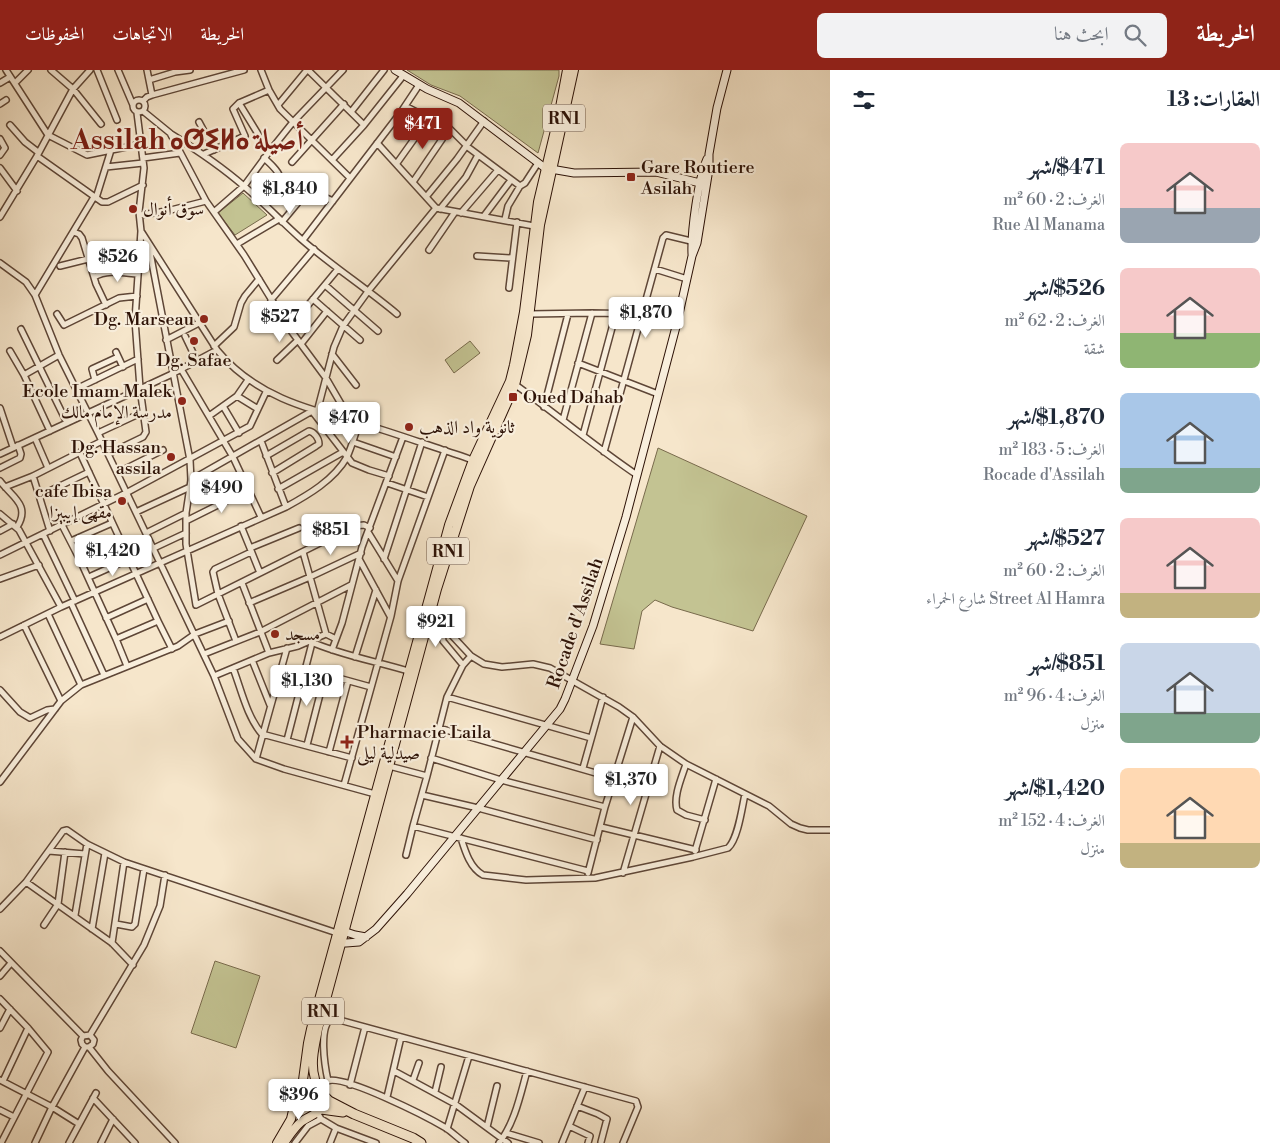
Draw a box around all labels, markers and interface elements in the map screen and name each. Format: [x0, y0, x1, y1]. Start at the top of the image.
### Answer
search box [817, 13, 1167, 58]
text: الخريطة [1197, 19, 1255, 49]
icon: search [1121, 21, 1149, 49]
text: ابحث هنا [1054, 22, 1109, 46]
text: المحفوظات [25, 23, 84, 46]
text: الاتجاهات [112, 23, 172, 46]
text: الخريطة [200, 23, 244, 46]
icon: filters [850, 86, 878, 114]
text: العقارات: 13 [1167, 87, 1260, 113]
road number: RN1 [543, 104, 585, 132]
pin: $471 [393, 108, 453, 150]
text: $471 [404, 114, 442, 134]
district label: Assilah ⴰⵚⵉⵍⴰ أصيلة [70, 120, 304, 158]
text: $471/شهر [1028, 155, 1105, 181]
place label: Gare Routiere Asilah [640, 156, 755, 200]
icon: home [1160, 163, 1220, 223]
marker: Gare Routiere Asilah [625, 171, 637, 183]
pin: $1,840 [249, 172, 331, 215]
text: $1,840 [262, 179, 318, 199]
text: الغرف: 2 · 60 m² [1003, 190, 1105, 210]
place label: سوق أنوال [143, 196, 204, 221]
marker: سوق أنوال [127, 203, 139, 215]
text: Rue Al Manama [992, 215, 1105, 235]
pin: $526 [88, 240, 148, 283]
text: $526 [98, 247, 138, 267]
text: $526/شهر [1025, 276, 1105, 302]
icon: home [1160, 288, 1220, 348]
pin: $1,870 [605, 296, 687, 339]
pin: $527 [250, 300, 310, 343]
text: $1,870 [620, 303, 672, 323]
text: $527 [261, 307, 299, 327]
place label: Dg. Marseau [94, 308, 195, 331]
text: الغرف: 2 · 62 m² [1005, 311, 1105, 331]
marker: Dg. Marseau [198, 313, 210, 325]
marker: Dg. Safae [188, 335, 200, 347]
text: شقة [1084, 339, 1105, 359]
place label: Dg. Safae [156, 349, 232, 372]
place label: Ecole Imam Malek مدرسة الإمام مالك [22, 380, 174, 428]
place label: Oued Dahab [523, 386, 624, 409]
marker: Oued Dahab [507, 391, 519, 403]
marker: Ecole Imam Malek مدرسة الإمام مالك [176, 395, 188, 407]
pin: $470 [319, 402, 379, 444]
text: $1,870/شهر [1008, 405, 1105, 431]
text: $470 [329, 408, 369, 428]
icon: home [1160, 413, 1220, 473]
place label: ثانوية واد الذهب [419, 416, 515, 439]
marker: ثانوية واد الذهب [403, 421, 415, 433]
place label: Dg. Hassan assila [71, 436, 162, 480]
text: الغرف: 5 · 183 m² [999, 440, 1105, 460]
marker: Dg. Hassan assila [165, 451, 177, 463]
text: Rocade d'Assilah [983, 465, 1105, 485]
pin: $490 [192, 472, 252, 514]
text: $490 [201, 478, 243, 498]
place label: cafe Ibisa مقهى إيبيزا [35, 480, 113, 525]
marker: cafe Ibisa مقهى إيبيزا [116, 495, 128, 507]
pin: $851 [301, 514, 361, 556]
text: $851 [312, 520, 350, 540]
text: $527/شهر [1026, 526, 1105, 552]
pin: $1,420 [72, 534, 154, 577]
road number: RN1 [427, 538, 469, 564]
icon: home [1160, 538, 1220, 598]
text: $1,420 [86, 541, 140, 561]
street label: Rocade d'Assilah [542, 554, 609, 692]
text: الغرف: 2 · 60 m² [1003, 561, 1105, 581]
text: Street Al Hamra شارع الحمراء [926, 589, 1105, 609]
pin: $921 [406, 606, 466, 648]
text: $921 [417, 612, 455, 632]
place label: مسجد [285, 623, 320, 646]
marker: مسجد [269, 628, 281, 640]
text: $851/شهر [1028, 651, 1105, 677]
icon: home [1160, 663, 1220, 723]
pin: $1,130 [266, 664, 348, 707]
text: $1,130 [281, 671, 333, 691]
text: الغرف: 4 · 96 m² [1004, 686, 1105, 706]
text: منزل [1080, 714, 1105, 734]
place label: Pharmacie Laila صيدلية ليلى [357, 721, 492, 766]
marker: Pharmacie Laila صيدلية ليلى [341, 736, 353, 748]
pin: $1,370 [590, 764, 672, 806]
text: $1,370 [605, 770, 657, 790]
text: $1,420/شهر [1005, 776, 1105, 802]
icon: home [1160, 788, 1220, 848]
text: الغرف: 4 · 152 m² [998, 811, 1105, 831]
text: منزل [1080, 839, 1105, 859]
road number: RN1 [302, 998, 344, 1024]
pin: $396 [269, 1078, 329, 1121]
text: $396 [279, 1085, 319, 1105]

